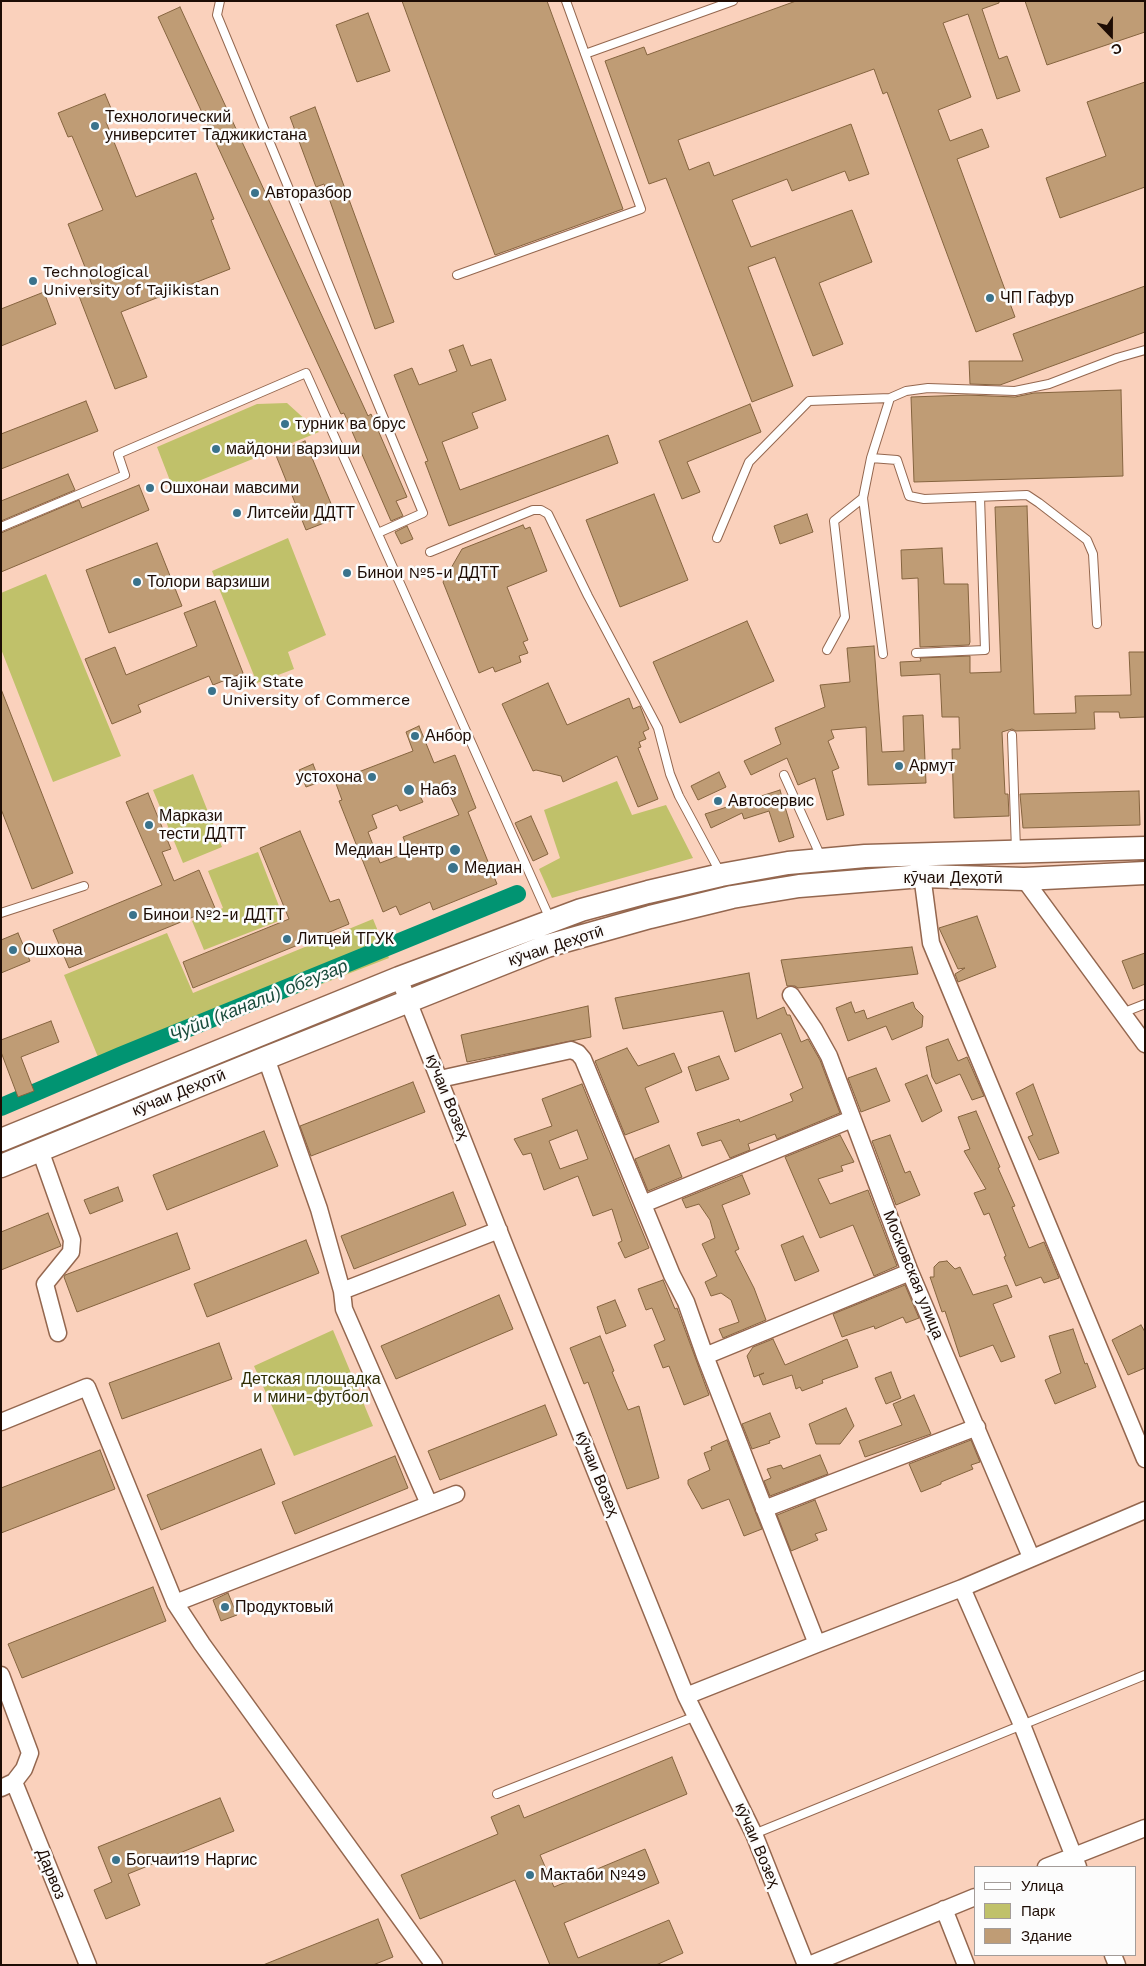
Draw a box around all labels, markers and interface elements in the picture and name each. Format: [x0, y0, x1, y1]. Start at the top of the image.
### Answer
north arrow [1086, 10, 1136, 60]
text: С [1109, 40, 1124, 58]
place label: Технологический университет Таджикистана [105, 107, 307, 145]
marker: Технологический университет Таджикистана [89, 120, 101, 132]
place label: Авторазбор [265, 183, 352, 203]
marker: Авторазбор [249, 187, 261, 199]
place label: Technological University of Tajikistan [43, 262, 219, 300]
marker: Technological University of Tajikistan [27, 275, 39, 287]
place label: ЧП Гафур [1000, 288, 1074, 308]
marker: ЧП Гафур [984, 292, 996, 304]
place label: турник ва брус [295, 414, 406, 434]
marker: турник ва брус [279, 418, 291, 430]
place label: майдони варзиши [226, 439, 360, 459]
marker: майдони варзиши [210, 443, 222, 455]
place label: Ошхонаи мавсими [160, 478, 299, 498]
marker: Ошхонаи мавсими [144, 482, 156, 494]
place label: Литсейи ДДТТ [247, 503, 355, 523]
marker: Литсейи ДДТТ [231, 507, 243, 519]
place label: Бинои №5-и ДДТТ [357, 563, 499, 583]
marker: Бинои №5-и ДДТТ [341, 567, 353, 579]
place label: Толори варзиши [147, 572, 270, 592]
marker: Толори варзиши [131, 576, 143, 588]
place label: Tajik State University of Commerce [222, 672, 410, 710]
marker: Tajik State University of Commerce [206, 685, 218, 697]
place label: Анбор [425, 726, 471, 746]
marker: Анбор [409, 730, 421, 742]
place label: Армут [909, 756, 955, 776]
marker: Армут [893, 760, 905, 772]
place label: устохона [296, 767, 362, 787]
marker: устохона [366, 771, 378, 783]
place label: Набз [420, 780, 457, 800]
marker: Набз [402, 783, 416, 797]
place label: Автосервис [728, 791, 814, 811]
marker: Автосервис [712, 795, 724, 807]
place label: Маркази тести ДДТТ [159, 806, 246, 844]
marker: Маркази тести ДДТТ [143, 819, 155, 831]
place label: Медиан Центр [335, 840, 444, 860]
marker: Медиан Центр [448, 843, 462, 857]
place label: Медиан [464, 858, 522, 878]
marker: Медиан [446, 861, 460, 875]
street label: кӯчаи Деҳотӣ [903, 868, 1003, 888]
place label: Бинои №2-и ДДТТ [143, 905, 285, 925]
marker: Бинои №2-и ДДТТ [127, 909, 139, 921]
street label: кӯчаи Деҳотӣ [506, 922, 606, 970]
place label: Литцей ТГУК [297, 929, 394, 949]
marker: Литцей ТГУК [281, 933, 293, 945]
place label: Ошхона [23, 940, 83, 960]
marker: Ошхона [7, 944, 19, 956]
water label: Чуйи (канали) обгузар [167, 955, 351, 1047]
street label: кӯчаи Возеҳ [421, 1052, 473, 1142]
street label: кӯчаи Деҳотӣ [129, 1066, 229, 1120]
street label: Московская улица [878, 1208, 948, 1342]
park label: Детская площадка и мини-футбол [241, 1369, 381, 1407]
street label: кӯчаи Возеҳ [571, 1429, 623, 1519]
place label: Продуктовый [235, 1597, 333, 1617]
marker: Продуктовый [219, 1601, 231, 1613]
street label: кӯчаи Возеҳ [731, 1800, 783, 1890]
street label: Дарвоз [32, 1846, 70, 1902]
place label: Богчаи119 Наргис [126, 1850, 257, 1870]
marker: Богчаи119 Наргис [110, 1854, 122, 1866]
place label: Мактаби №49 [540, 1865, 646, 1885]
legend [974, 1866, 1136, 1956]
marker: Мактаби №49 [524, 1869, 536, 1881]
text: Улица [1021, 1877, 1064, 1895]
text: Парк [1021, 1902, 1055, 1920]
text: Здание [1021, 1927, 1072, 1945]

